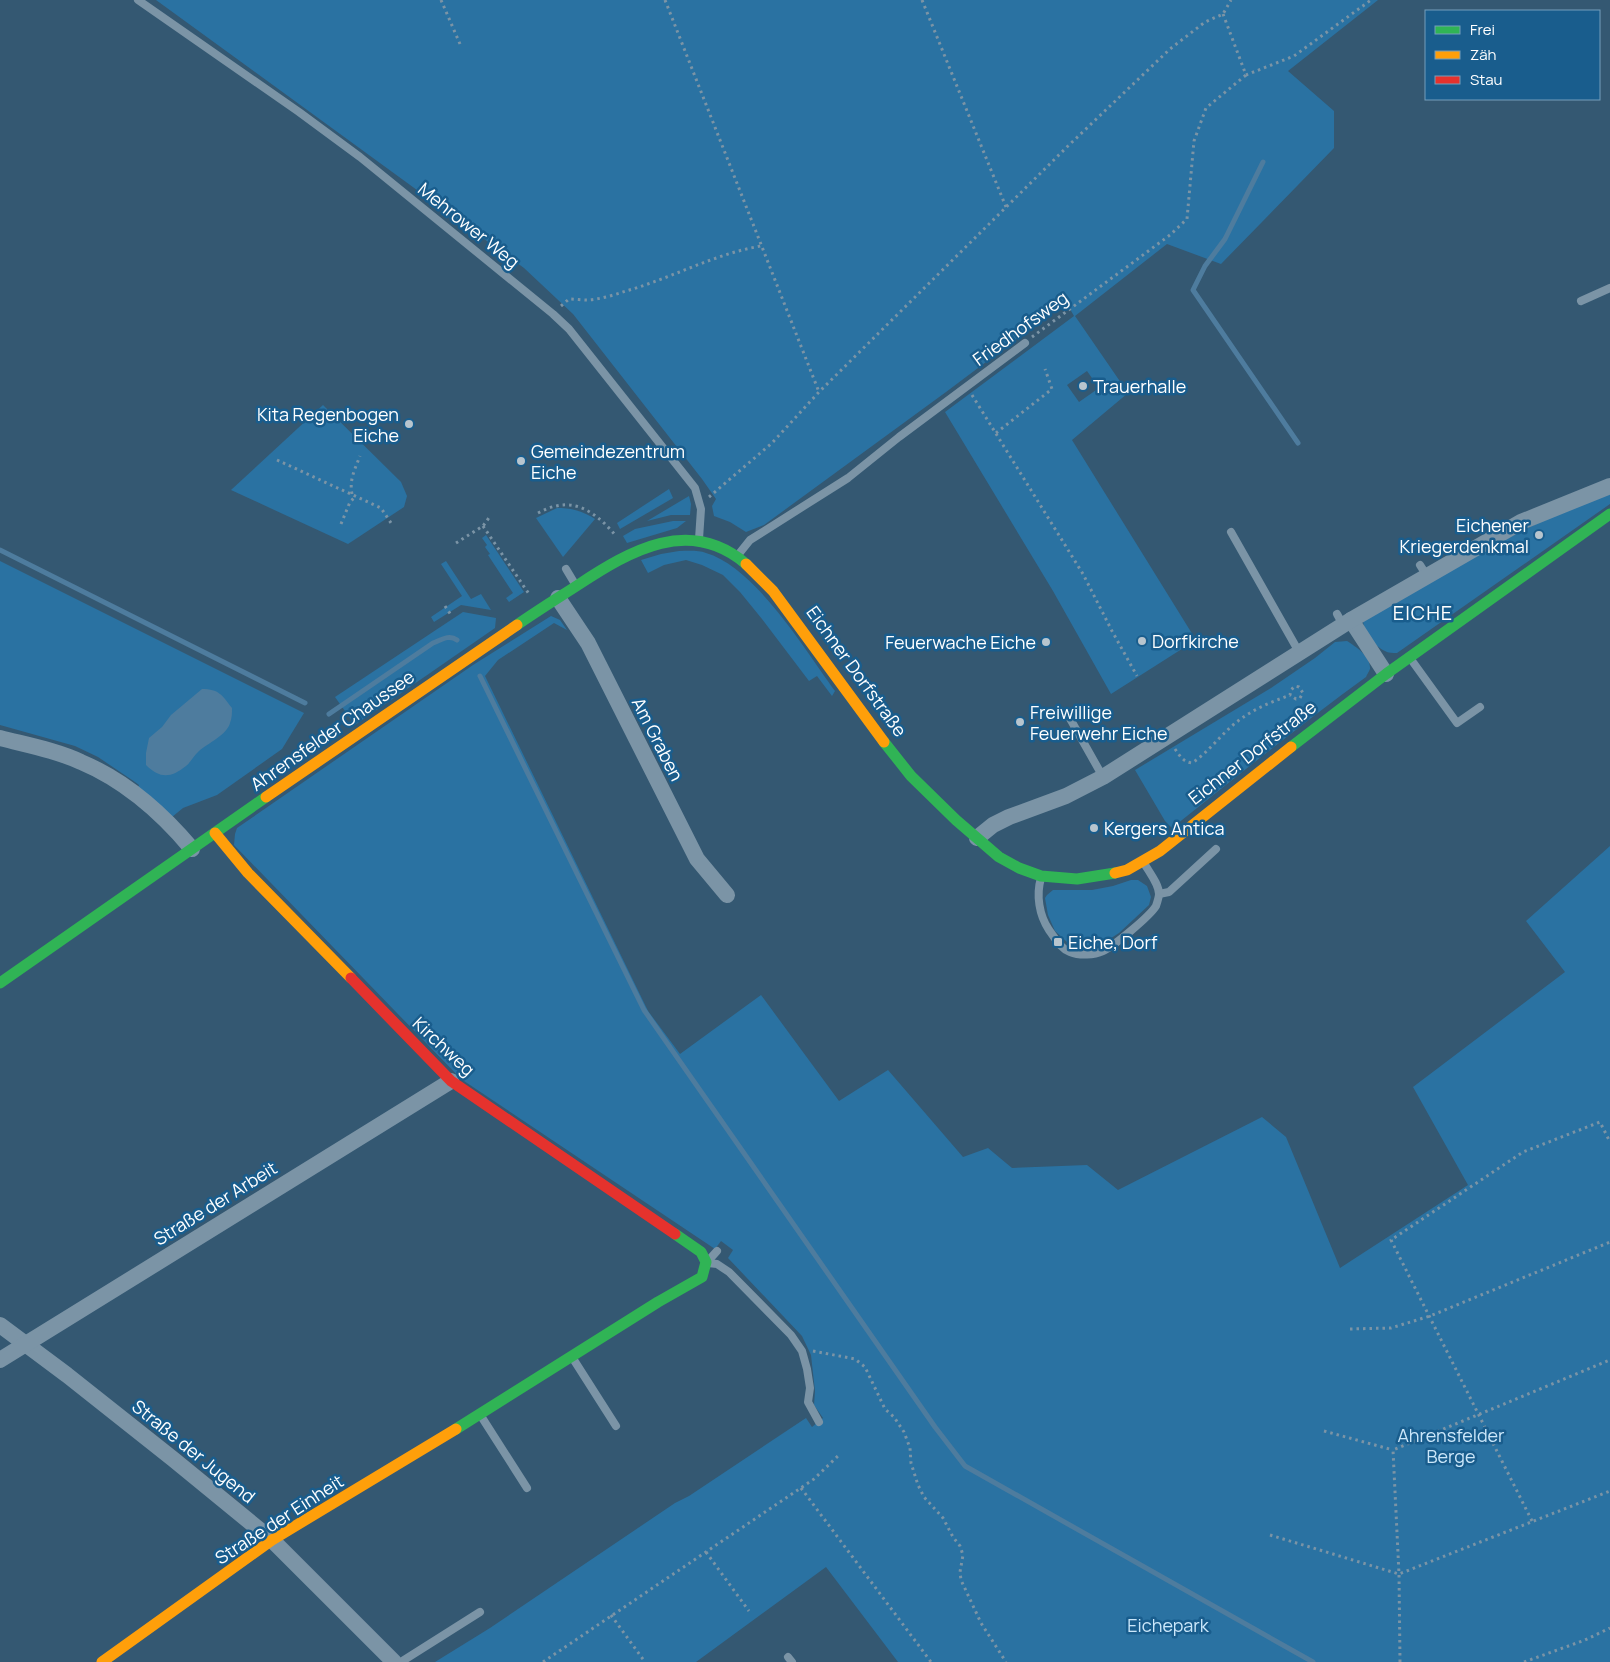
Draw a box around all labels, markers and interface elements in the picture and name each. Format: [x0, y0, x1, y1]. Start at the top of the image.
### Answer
legend [1425, 10, 1600, 100]
text: Frei [1470, 19, 1495, 40]
text: Zäh [1470, 44, 1497, 65]
text: Stau [1470, 69, 1503, 90]
street label: Mehrower Weg [413, 177, 525, 273]
street label: Friedhofsweg [967, 285, 1073, 371]
place label: Trauerhalle [1093, 374, 1186, 398]
marker: Trauerhalle [1077, 380, 1089, 392]
place label: Kita Regenbogen Eiche [257, 402, 399, 447]
marker: Kita Regenbogen Eiche [403, 418, 415, 430]
place label: Gemeindezentrum Eiche [531, 439, 685, 484]
marker: Gemeindezentrum Eiche [515, 455, 527, 467]
place label: Eichener Kriegerdenkmal [1400, 513, 1530, 558]
marker: Eichener Kriegerdenkmal [1533, 529, 1545, 541]
district label: EICHE [1393, 599, 1453, 626]
street label: Eichner Dorfstraße [801, 601, 913, 741]
place label: Dorfkirche [1152, 629, 1239, 653]
place label: Feuerwache Eiche [885, 630, 1036, 654]
marker: Dorfkirche [1136, 635, 1148, 647]
marker: Feuerwache Eiche [1040, 636, 1052, 648]
street label: Ahrensfelder Chaussee [245, 664, 419, 796]
street label: Am Graben [627, 693, 689, 785]
street label: Eichner Dorfstraße [1183, 695, 1321, 809]
place label: Freiwillige Feuerwehr Eiche [1030, 700, 1167, 745]
marker: Freiwillige Feuerwehr Eiche [1014, 716, 1026, 728]
place label: Kergers Antica [1104, 816, 1224, 840]
marker: Kergers Antica [1088, 822, 1100, 834]
place label: Eiche, Dorf [1068, 930, 1158, 954]
marker: Eiche, Dorf [1052, 936, 1064, 948]
street label: Kirchweg [408, 1011, 480, 1081]
street label: Straße der Arbeit [149, 1155, 281, 1251]
street label: Straße der Jugend [127, 1394, 261, 1508]
park label: Ahrensfelder Berge [1397, 1423, 1505, 1468]
street label: Straße der Einheit [210, 1469, 348, 1569]
park label: Eichepark [1127, 1613, 1210, 1637]

